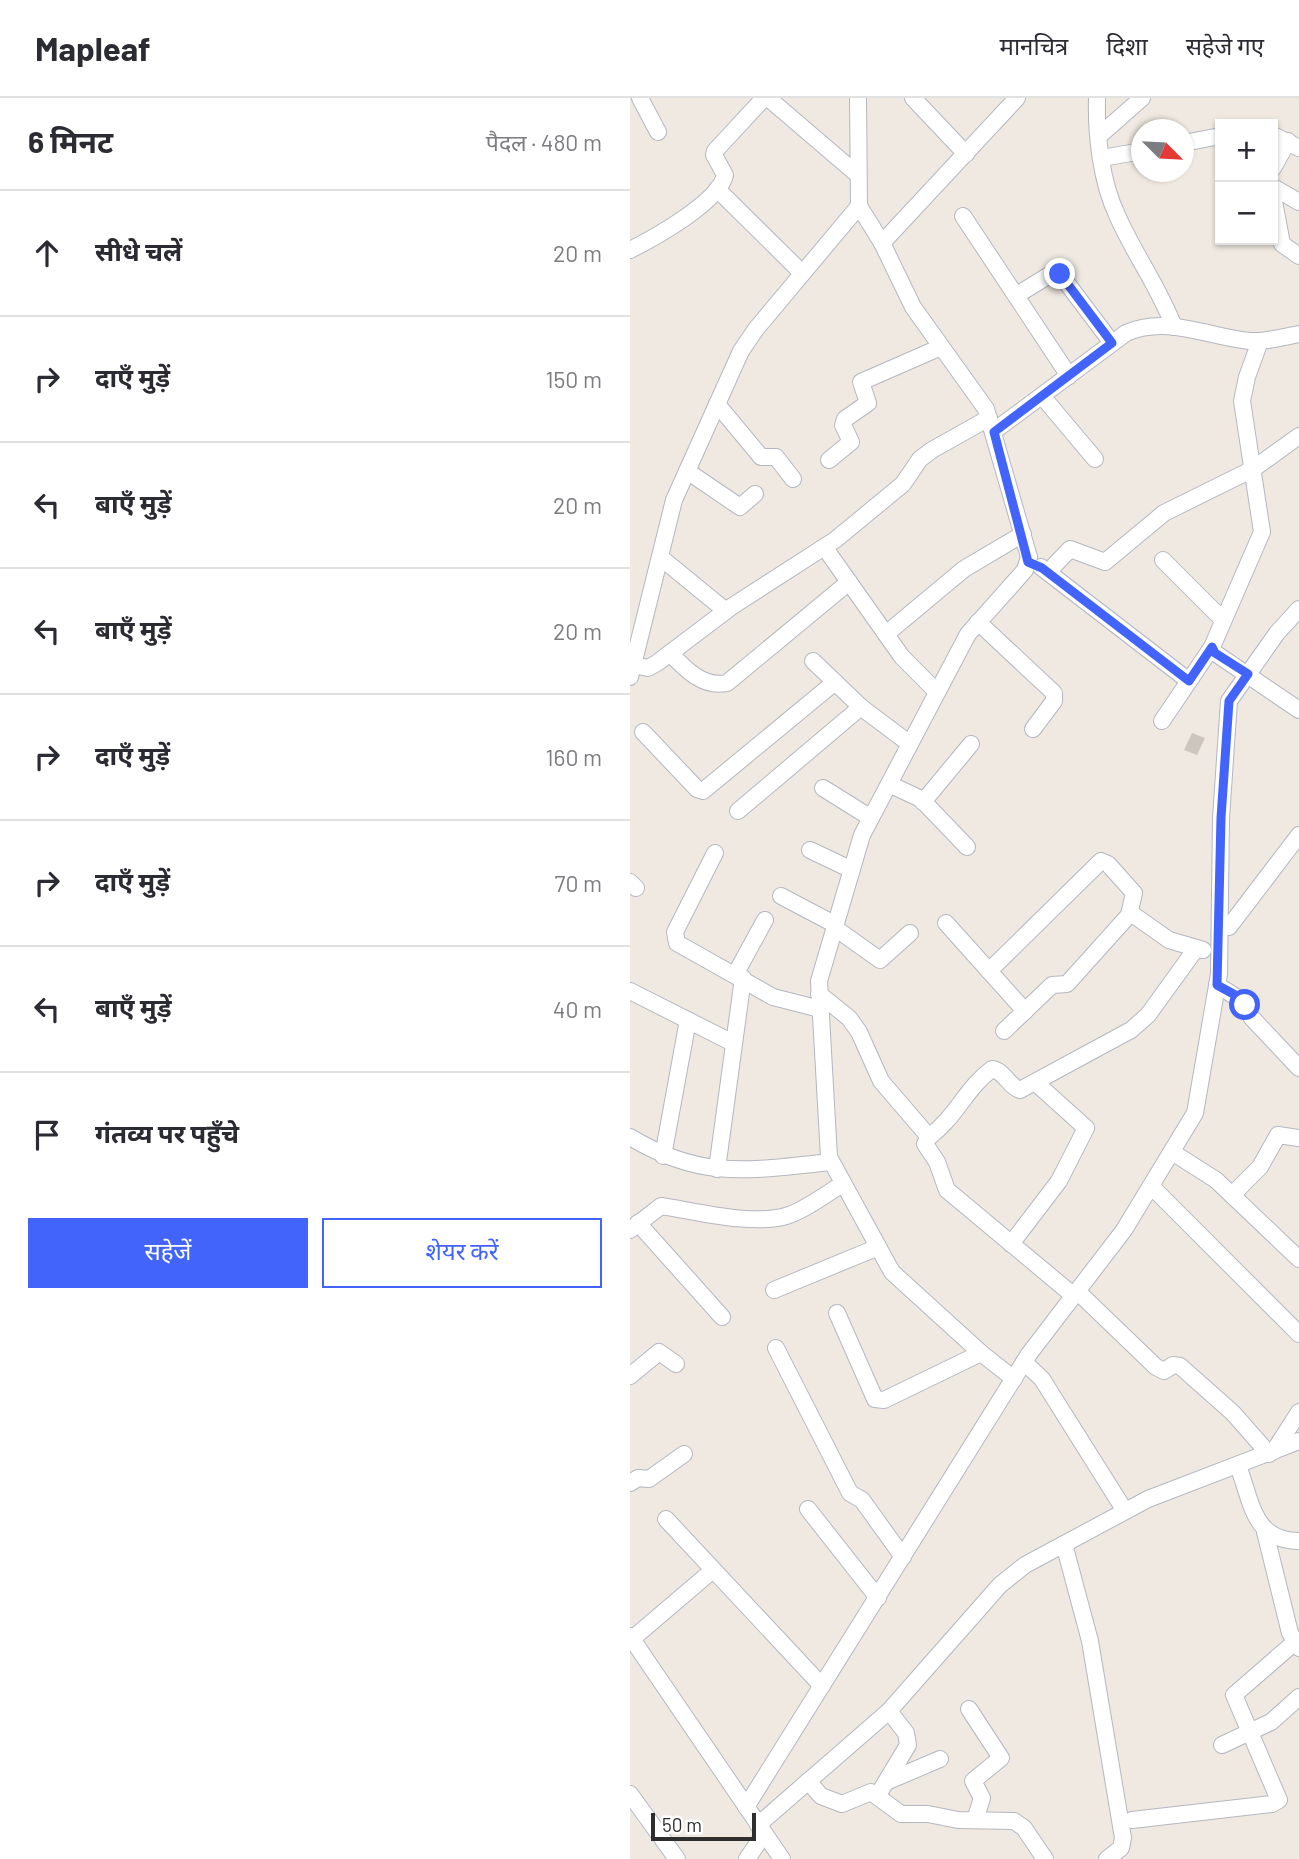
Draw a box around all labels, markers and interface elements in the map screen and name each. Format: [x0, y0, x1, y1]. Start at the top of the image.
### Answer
text: Mapleaf [35, 28, 151, 68]
text: मानचित्र [1000, 31, 1068, 60]
text: दिशा [1106, 31, 1148, 60]
text: सहेजे गए [1186, 31, 1264, 60]
north arrow [1131, 119, 1194, 182]
map controls [1215, 119, 1278, 245]
button: + [1215, 119, 1278, 182]
text: 6 मिनट [28, 123, 113, 159]
text: पैदल · 480 m [486, 128, 602, 156]
button: − [1215, 182, 1278, 245]
icon: ahead [28, 234, 66, 272]
text: सीधे चलें [95, 235, 182, 266]
text: 20 m [553, 239, 602, 267]
route end [1044, 258, 1075, 289]
icon: right [28, 360, 66, 398]
text: दाएँ मुड़ें [95, 361, 170, 392]
text: 150 m [546, 365, 602, 393]
icon: left [28, 486, 66, 524]
text: बाएँ मुड़ें [95, 487, 172, 518]
text: 20 m [553, 491, 602, 519]
icon: left [28, 612, 66, 650]
text: बाएँ मुड़ें [95, 613, 172, 644]
text: 20 m [553, 617, 602, 645]
icon: right [28, 738, 66, 776]
text: दाएँ मुड़ें [95, 739, 170, 770]
text: 160 m [545, 743, 602, 771]
icon: right [28, 864, 66, 902]
text: दाएँ मुड़ें [95, 865, 170, 896]
text: 70 m [555, 869, 602, 897]
route start [1229, 989, 1260, 1020]
icon: left [28, 990, 66, 1028]
text: बाएँ मुड़ें [95, 991, 172, 1022]
text: 40 m [553, 995, 602, 1023]
icon: arrive [28, 1116, 66, 1154]
text: गंतव्य पर पहुँचे [95, 1117, 239, 1148]
button: सहेजें [28, 1218, 308, 1288]
button: शेयर करें [322, 1218, 602, 1288]
scale bar [651, 1810, 756, 1842]
text: 50 m [662, 1813, 702, 1836]

